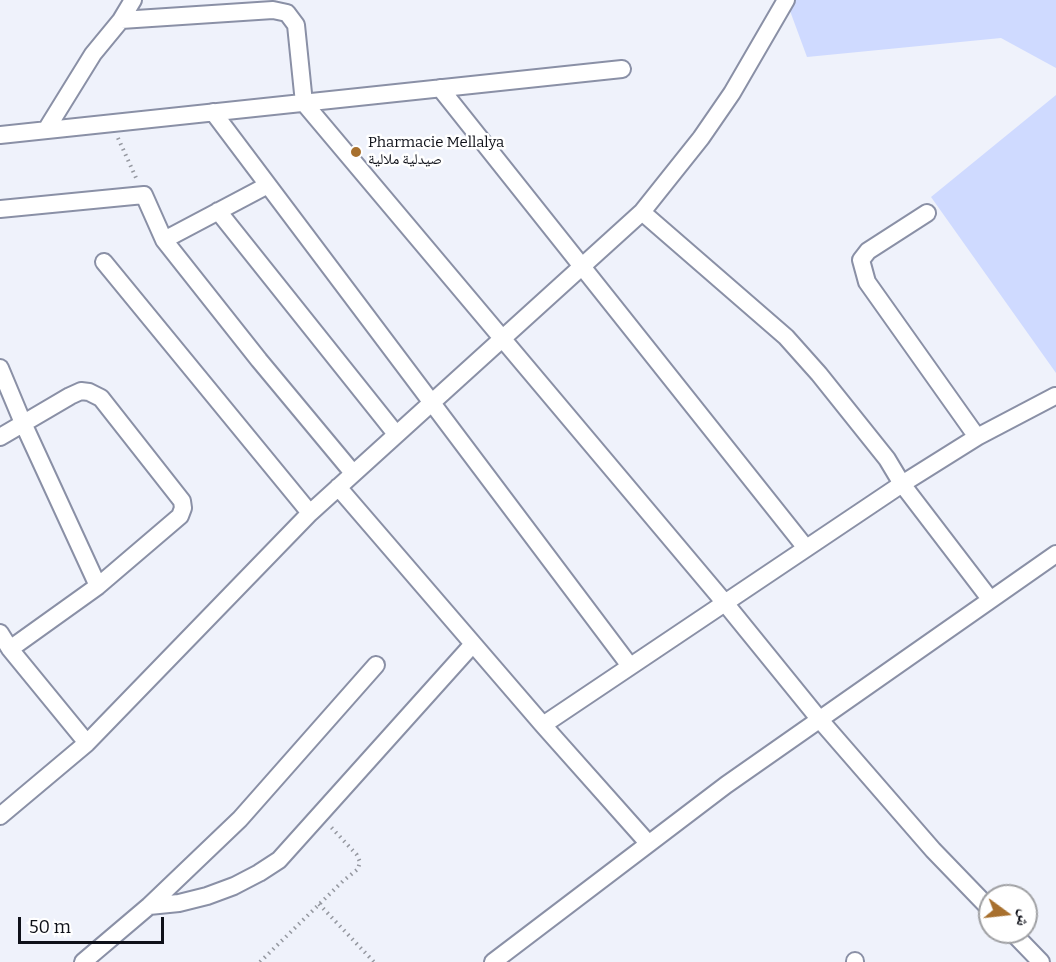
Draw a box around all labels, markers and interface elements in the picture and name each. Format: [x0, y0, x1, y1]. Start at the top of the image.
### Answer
place label: Pharmacie Mellalya صيدلية ملالية [368, 134, 504, 169]
marker: Pharmacie Mellalya صيدلية ملالية [349, 145, 363, 159]
north arrow [978, 884, 1038, 944]
scale bar [21, 905, 166, 943]
text: ش [1013, 908, 1035, 929]
text: 50 m [29, 916, 71, 938]

